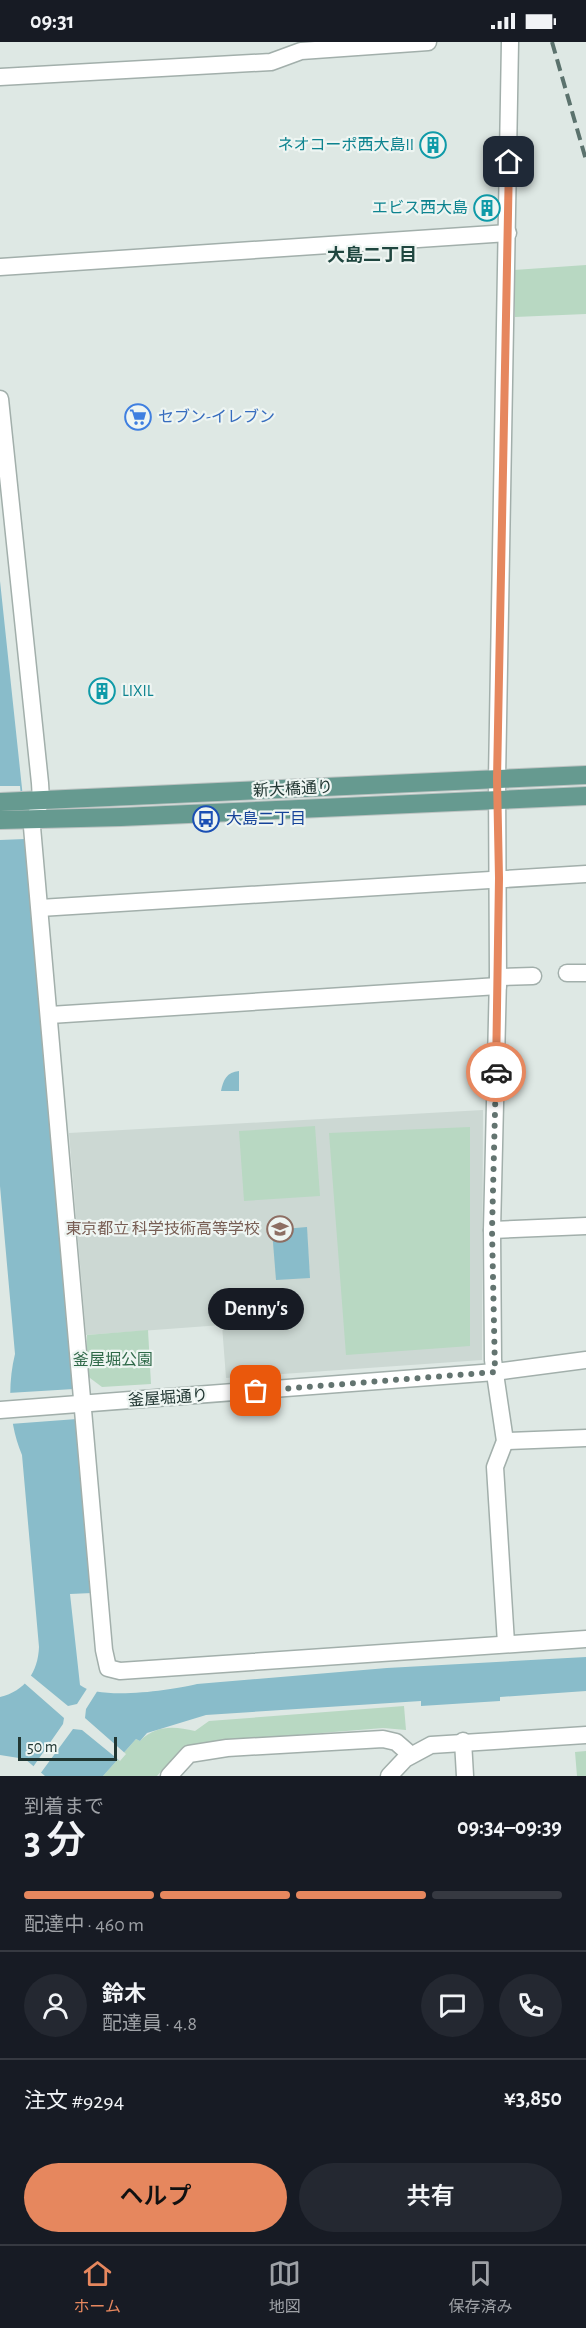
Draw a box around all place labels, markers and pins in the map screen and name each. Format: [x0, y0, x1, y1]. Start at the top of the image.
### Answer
building icon: ネオコーポ西大島II [418, 130, 448, 160]
place label: ネオコーポ西大島II [277, 136, 414, 153]
pin [483, 136, 534, 187]
building icon: エビス西大島 [472, 193, 502, 223]
place label: エビス西大島 [372, 199, 468, 216]
supermarket icon: セブン-イレブン [123, 402, 153, 432]
place label: セブン-イレブン [158, 408, 275, 425]
building icon: LIXIL [87, 676, 117, 706]
place label: LIXIL [122, 683, 154, 699]
bus stop icon: 大島二丁目 [191, 804, 221, 834]
place label: 大島二丁目 [226, 810, 306, 827]
school or university icon: 東京都立 科学技術高等学校 [265, 1214, 295, 1244]
place label: 東京都立 科学技術高等学校 [65, 1220, 260, 1237]
callout: Denny's [208, 1289, 304, 1331]
pin [230, 1365, 281, 1416]

